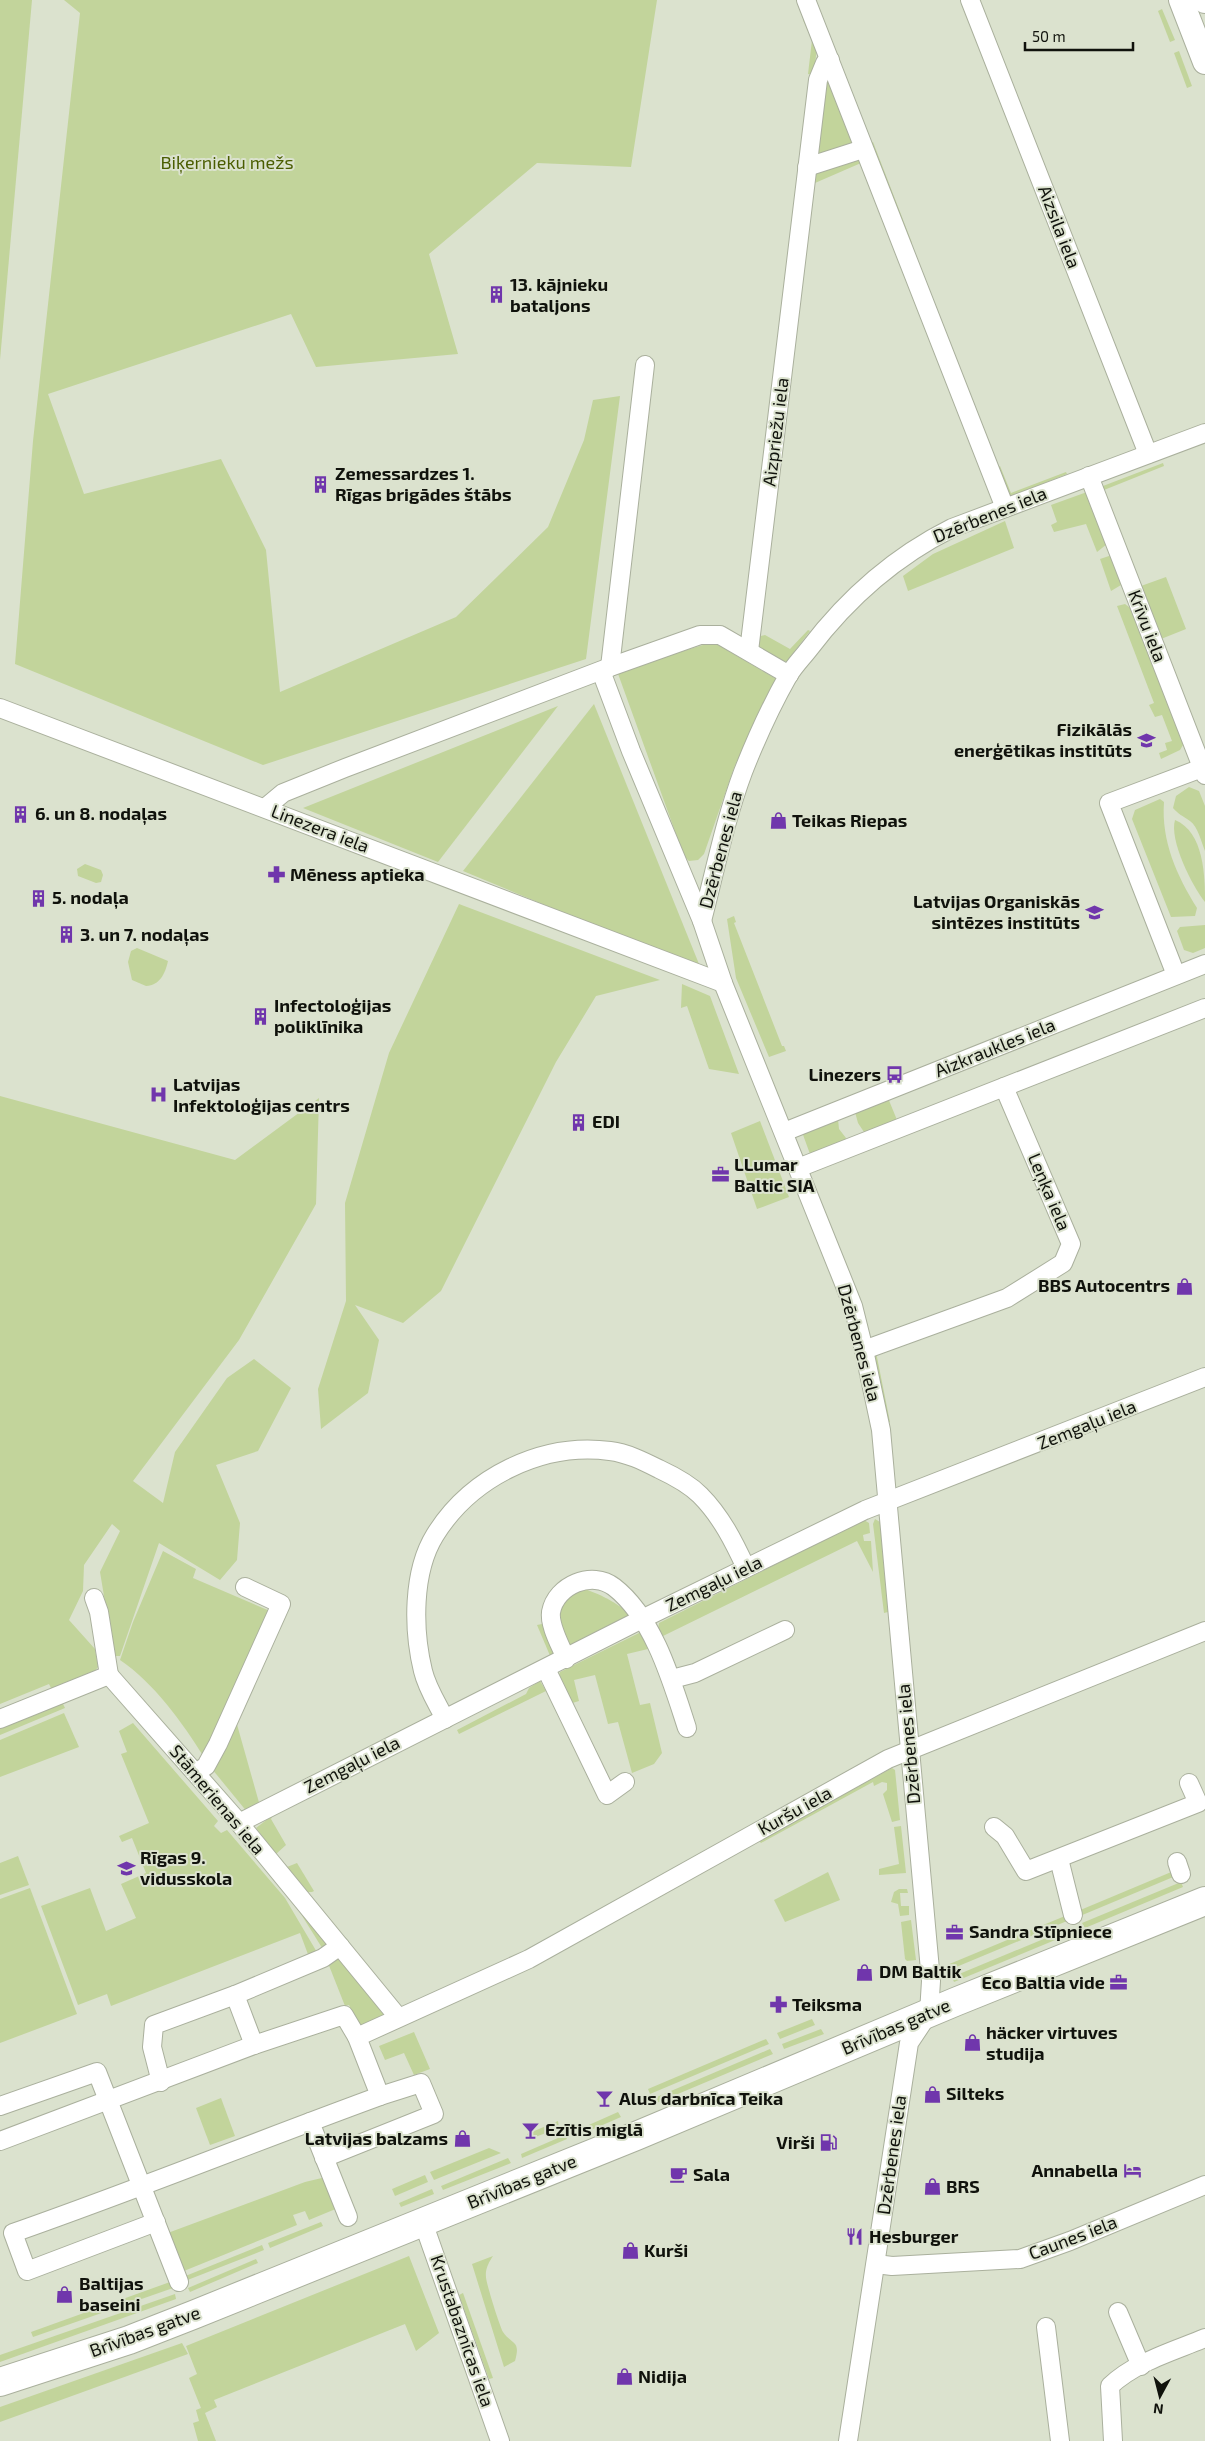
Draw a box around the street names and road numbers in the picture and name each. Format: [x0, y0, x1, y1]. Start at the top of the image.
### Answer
street label: Aizsila iela [1034, 182, 1086, 271]
street label: Aizpriežu iela [757, 376, 793, 488]
street label: Dzērbenes iela [930, 481, 1050, 547]
street label: Krīvu iela [1124, 586, 1172, 665]
street label: Dzērbenes iela [694, 789, 746, 911]
street label: Linezera iela [268, 799, 372, 857]
street label: Aizkraukles iela [931, 1013, 1058, 1081]
street label: Leņķa iela [1023, 1150, 1076, 1234]
street label: Dzērbenes iela [834, 1282, 886, 1404]
street label: Zemgaļu iela [1034, 1394, 1140, 1455]
street label: Zemgaļu iela [662, 1550, 766, 1617]
street label: Dzērbenes iela [892, 1683, 924, 1805]
street label: Zemgaļu iela [300, 1731, 404, 1799]
street label: Stāmerienas iela [166, 1740, 270, 1859]
street label: Kuršu iela [754, 1781, 835, 1839]
street label: Brīvības gatve [838, 1993, 953, 2059]
street label: Dzērbenes iela [872, 2094, 910, 2216]
street label: Brīvības gatve [464, 2149, 580, 2213]
street label: Caunes iela [1025, 2210, 1120, 2264]
street label: Krustabaznīcas iela [427, 2252, 499, 2410]
street label: Brīvības gatve [86, 2301, 203, 2361]

